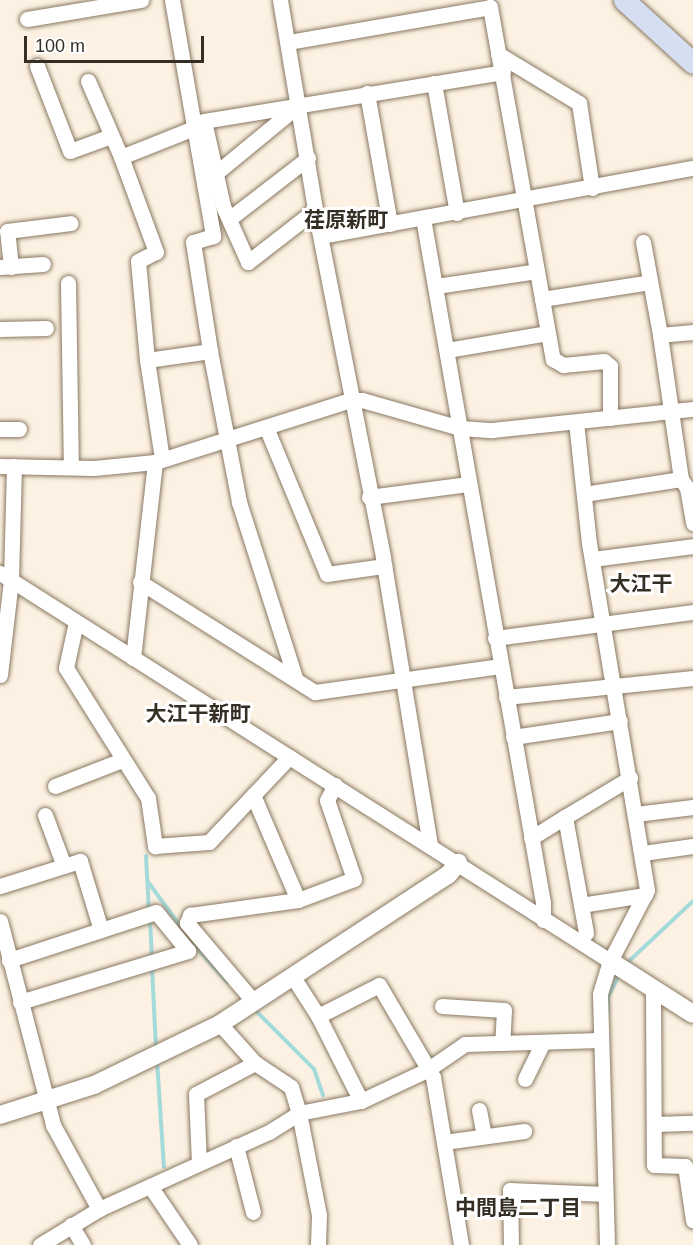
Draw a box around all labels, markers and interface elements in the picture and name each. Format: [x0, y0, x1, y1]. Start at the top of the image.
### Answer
scale bar [27, 24, 207, 62]
text: 100 m [35, 36, 85, 56]
district label: 荏原新町 [304, 207, 388, 233]
district label: 大江干 [610, 571, 672, 597]
district label: 大江干新町 [146, 701, 250, 727]
district label: 中間島二丁目 [455, 1195, 581, 1221]

